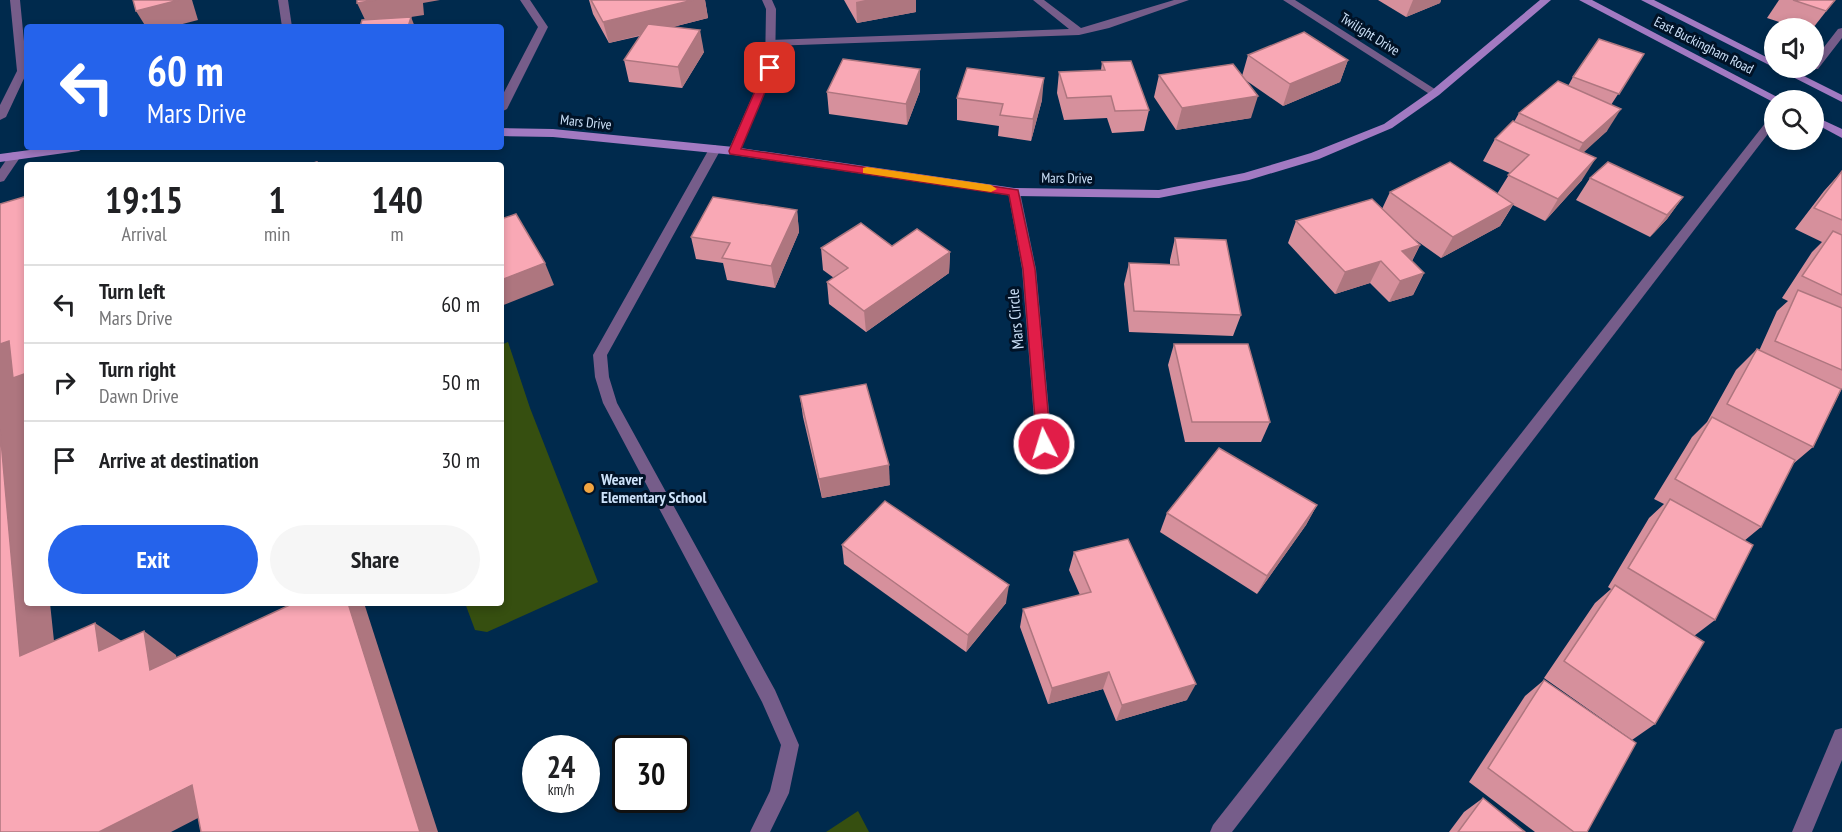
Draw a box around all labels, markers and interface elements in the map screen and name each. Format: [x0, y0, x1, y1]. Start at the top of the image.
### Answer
street label: Twilight Drive [1337, 9, 1403, 59]
street label: East Buckingham Road [1651, 12, 1757, 78]
map controls [1764, 18, 1824, 150]
button: sound [1764, 18, 1824, 78]
pin [744, 42, 795, 93]
text: 60 m [147, 43, 224, 98]
icon: left [48, 48, 126, 126]
icon: arrive [753, 51, 786, 84]
button: search [1764, 90, 1824, 150]
text: Mars Drive [147, 96, 246, 130]
street label: Mars Drive [559, 110, 613, 134]
street label: Mars Drive [1041, 169, 1093, 187]
text: 19:15 [105, 176, 183, 223]
text: 1 [268, 176, 286, 223]
text: 140 [371, 176, 423, 223]
text: Arrival [121, 221, 167, 247]
text: min [264, 221, 290, 247]
text: m [391, 221, 404, 247]
text: Turn left [99, 277, 165, 305]
icon: left [48, 288, 81, 321]
street label: Mars Circle [1002, 288, 1028, 350]
text: 60 m [441, 290, 480, 318]
text: Mars Drive [99, 305, 173, 331]
text: Turn right [99, 355, 176, 383]
icon: right [48, 366, 81, 399]
text: 50 m [441, 368, 480, 396]
text: Dawn Drive [99, 383, 179, 409]
position arrow [1012, 412, 1076, 476]
icon: arrive [48, 444, 81, 477]
text: Arrive at destination [99, 446, 259, 474]
text: 30 m [441, 446, 480, 474]
place label: Weaver Elementary School [600, 469, 706, 507]
marker: Weaver Elementary School [582, 481, 596, 495]
button: Exit [48, 525, 258, 594]
button: Share [270, 525, 480, 594]
speed limit sign: 30 [612, 735, 690, 813]
text: 24 [547, 747, 575, 786]
text: km/h [548, 780, 574, 799]

